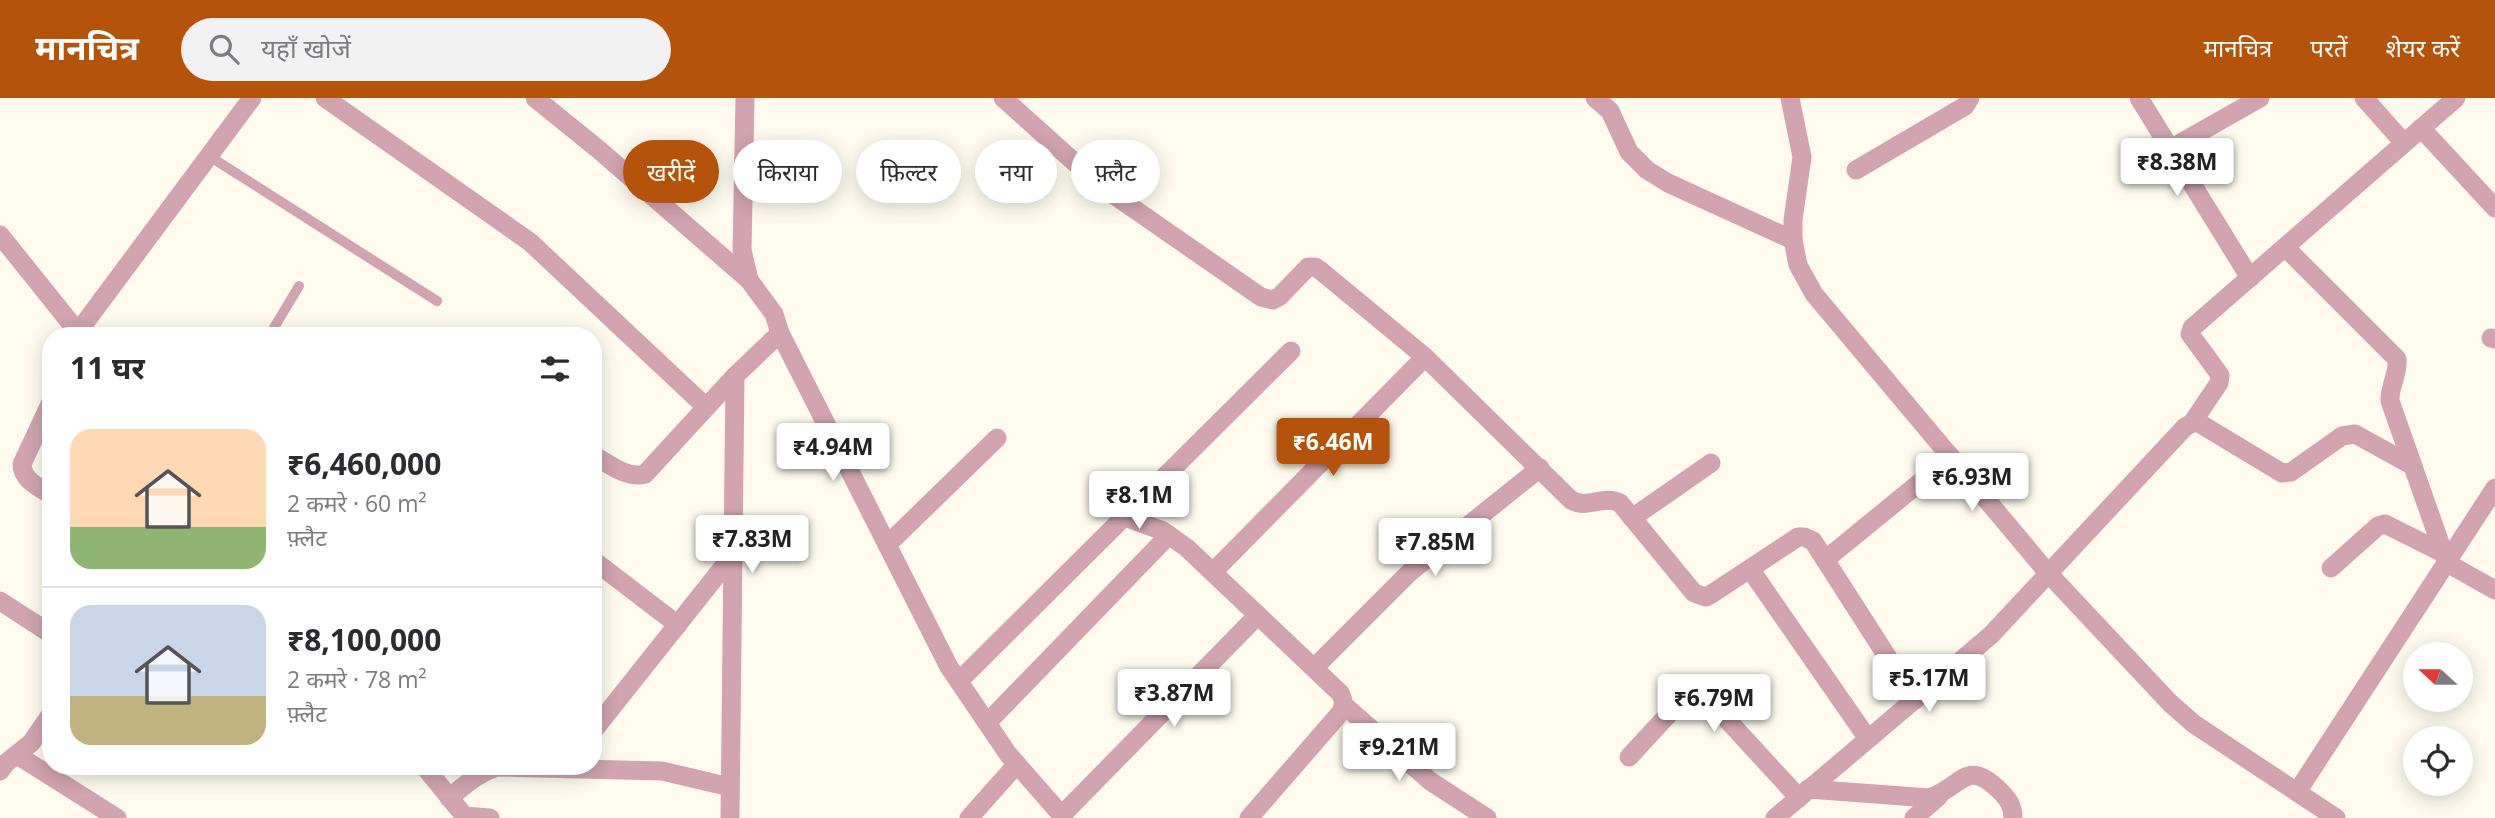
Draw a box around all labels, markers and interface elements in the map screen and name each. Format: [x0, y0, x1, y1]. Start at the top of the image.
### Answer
search box [181, 18, 671, 81]
text: मानचित्र [35, 25, 139, 70]
icon: search [205, 30, 243, 68]
text: यहाँ खोजें [261, 30, 351, 66]
text: मानचित्र [2204, 31, 2272, 64]
text: परतें [2310, 31, 2347, 64]
text: शेयर करें [2385, 31, 2460, 64]
pin: ₹8.38M [2120, 139, 2234, 198]
chip: खरीदें [623, 140, 719, 203]
chip: किराया [733, 140, 842, 203]
chip: फ़िल्टर [856, 140, 961, 203]
chip: नया [975, 140, 1057, 203]
chip: फ़्लैट [1071, 140, 1160, 203]
text: ₹8.38M [2137, 145, 2217, 177]
text: 11 घर [70, 347, 145, 388]
icon: filters [536, 350, 574, 388]
pin: ₹6.46M [1276, 418, 1390, 478]
pin: ₹4.94M [776, 424, 890, 483]
text: ₹6.46M [1293, 425, 1373, 457]
text: ₹4.94M [793, 430, 873, 462]
text: ₹6,460,000 [287, 443, 441, 484]
pin: ₹6.93M [1915, 454, 2029, 513]
icon: home [126, 457, 210, 541]
text: ₹6.93M [1932, 460, 2012, 492]
pin: ₹8.1M [1090, 472, 1188, 531]
text: ₹8.1M [1105, 478, 1173, 510]
text: 2 कमरे · 60 m² [287, 487, 427, 519]
pin: ₹7.83M [695, 516, 809, 575]
pin: ₹7.85M [1378, 518, 1492, 578]
text: फ़्लैट [287, 521, 327, 553]
text: ₹7.83M [712, 522, 792, 554]
text: ₹7.85M [1395, 525, 1475, 557]
text: ₹8,100,000 [287, 619, 441, 660]
icon: home [126, 633, 210, 717]
north arrow [2403, 642, 2473, 712]
map controls [2403, 642, 2473, 796]
pin: ₹5.17M [1872, 654, 1986, 714]
text: ₹5.17M [1889, 661, 1969, 693]
text: 2 कमरे · 78 m² [287, 663, 427, 695]
pin: ₹3.87M [1117, 670, 1231, 729]
pin: ₹6.79M [1657, 674, 1771, 734]
text: ₹3.87M [1134, 676, 1214, 708]
text: ₹6.79M [1674, 681, 1754, 713]
text: फ़्लैट [287, 697, 327, 729]
pin: ₹9.21M [1342, 724, 1456, 783]
button: locate [2403, 726, 2473, 796]
text: ₹9.21M [1359, 730, 1439, 762]

